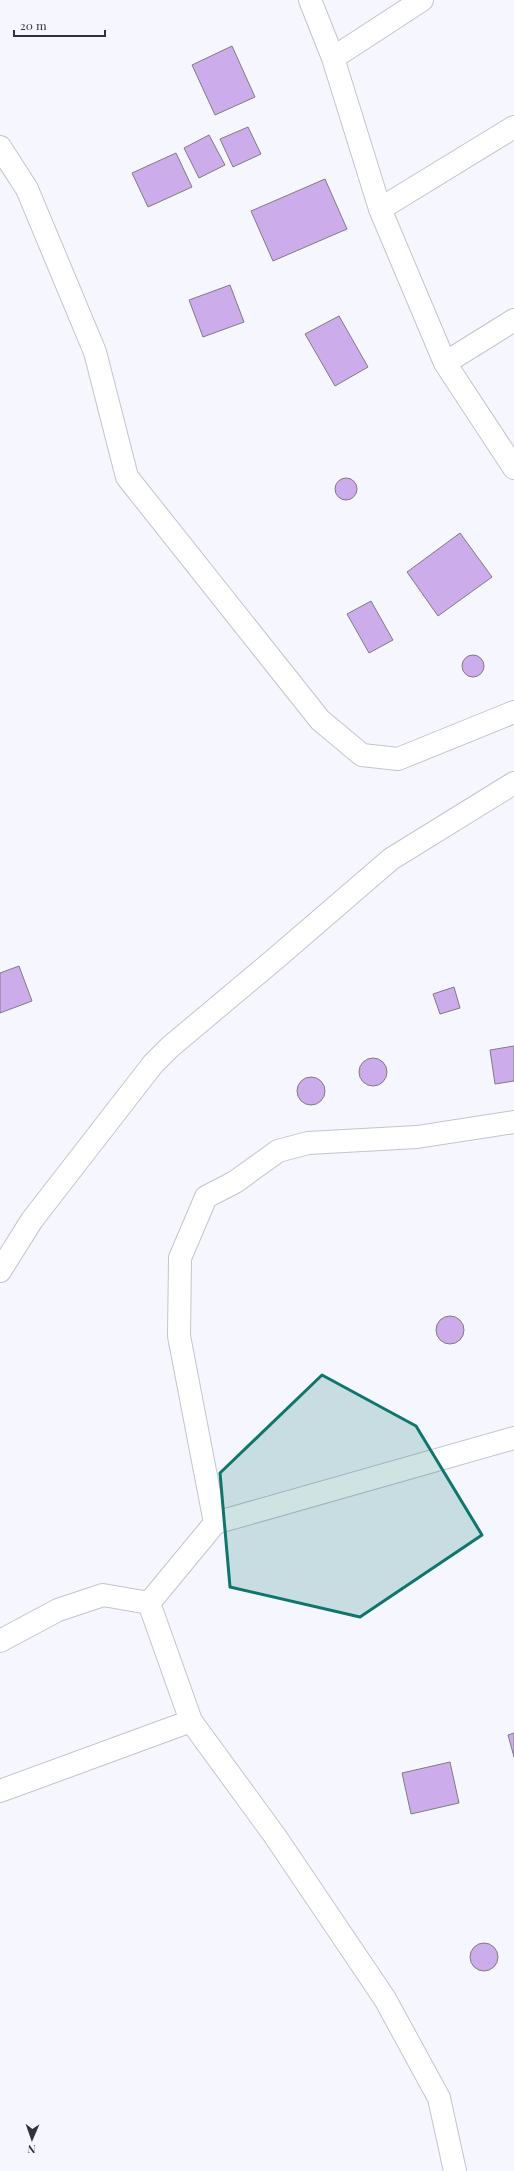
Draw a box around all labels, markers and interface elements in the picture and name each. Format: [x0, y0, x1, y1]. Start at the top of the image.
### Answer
scale bar [14, 12, 105, 38]
text: 20 m [20, 17, 47, 33]
north arrow [12, 2119, 52, 2159]
text: N [27, 2142, 36, 2157]

